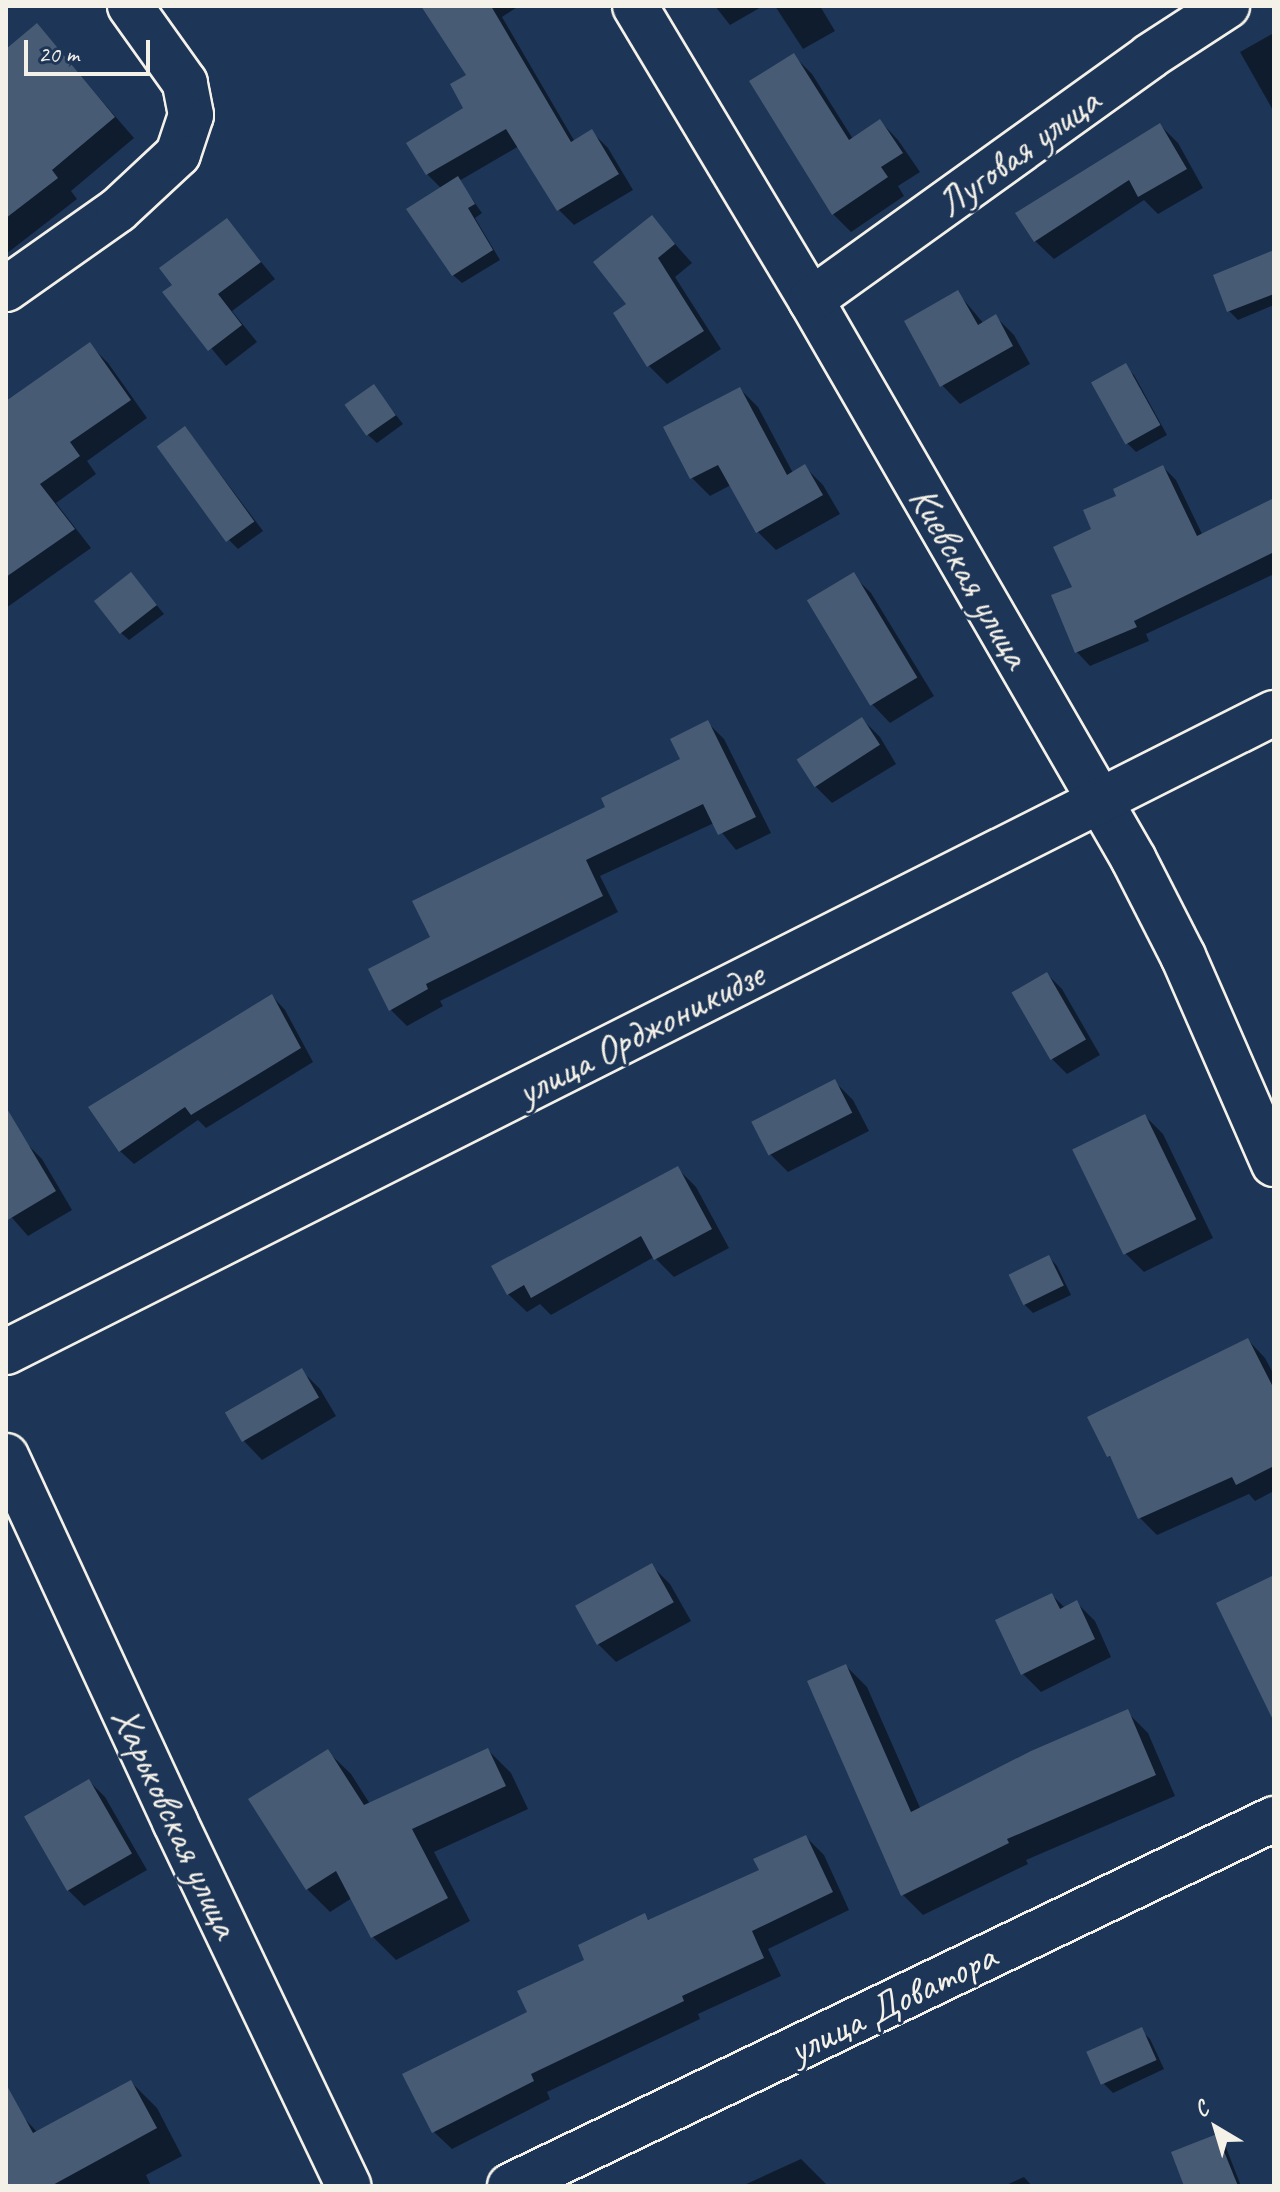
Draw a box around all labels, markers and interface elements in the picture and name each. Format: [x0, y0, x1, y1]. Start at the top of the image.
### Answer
scale bar [28, 24, 154, 74]
text: 20 m [38, 39, 79, 69]
street label: Луговая улица [926, 76, 1110, 228]
street label: Киевская улица [898, 477, 1042, 677]
street label: улица Орджоникидзе [510, 951, 770, 1115]
street label: Харьковская улица [101, 1698, 251, 1946]
street label: улица Доватора [779, 1931, 1005, 2075]
north arrow [1176, 2088, 1256, 2168]
text: С [1188, 2095, 1214, 2123]

